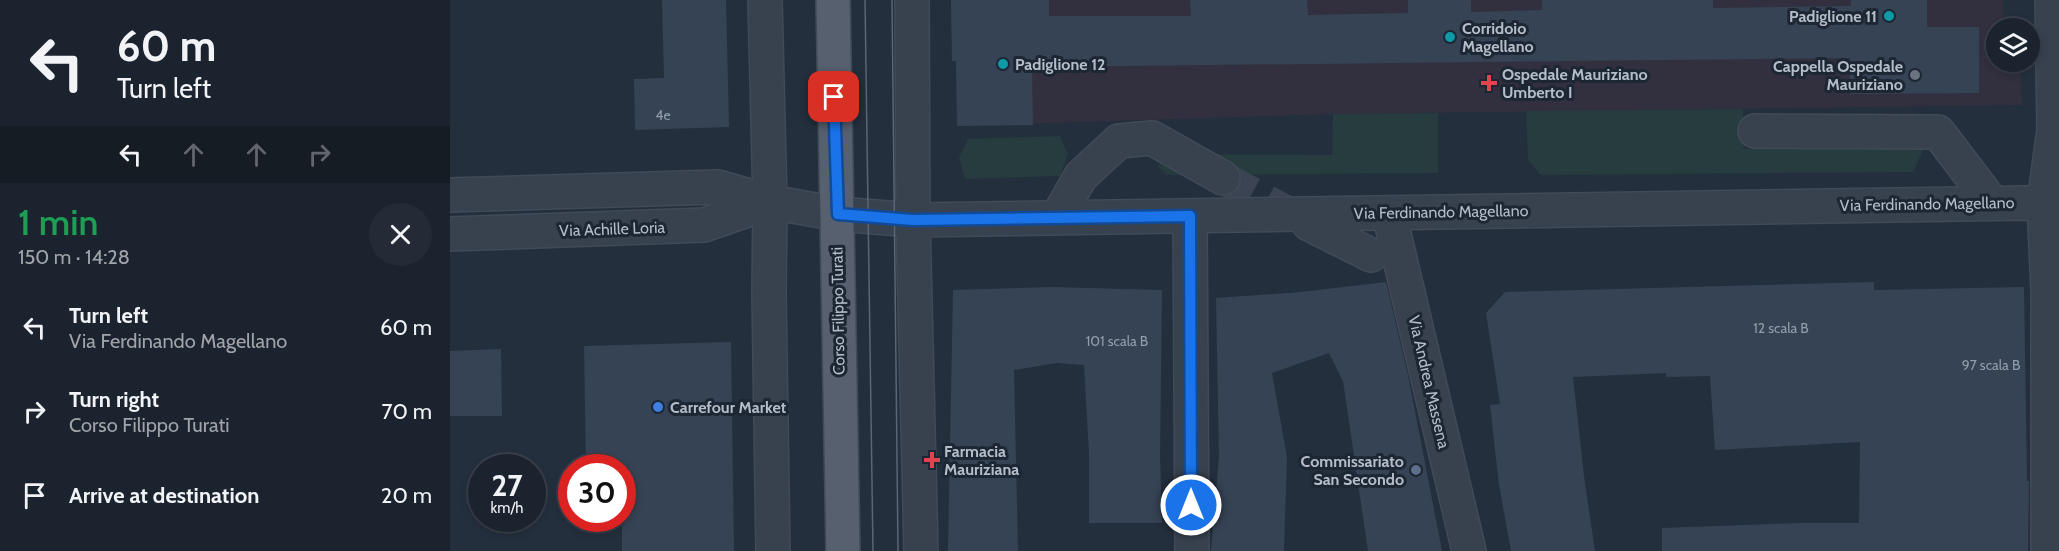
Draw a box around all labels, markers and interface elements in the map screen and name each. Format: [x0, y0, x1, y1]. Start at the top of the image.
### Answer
place label: Padiglione 11 [1789, 7, 1877, 26]
marker: Padiglione 11 [1882, 9, 1896, 23]
map controls [1986, 18, 2040, 72]
button: layers [1986, 18, 2040, 72]
place label: Corridoio Magellano [1462, 19, 1534, 56]
text: 60 m [117, 20, 216, 72]
icon: left [18, 24, 96, 102]
marker: Corridoio Magellano [1443, 30, 1457, 44]
place label: Padiglione 12 [1015, 55, 1106, 74]
marker: Padiglione 12 [996, 57, 1010, 71]
place label: Cappella Ospedale Mauriziano [1773, 57, 1903, 94]
place label: Ospedale Mauriziano Umberto I [1502, 65, 1648, 102]
marker: Cappella Ospedale Mauriziano [1908, 68, 1922, 82]
pin [808, 71, 859, 122]
text: Turn left [117, 72, 211, 105]
marker: Ospedale Mauriziano Umberto I [1480, 74, 1498, 92]
icon: arrive [817, 80, 850, 113]
house number: 4e [655, 106, 671, 124]
icon: left [114, 138, 147, 171]
icon: ahead [177, 138, 210, 171]
icon: ahead [240, 138, 273, 171]
icon: right [303, 138, 336, 171]
street label: Via Ferdinando Magellano [1840, 193, 2015, 215]
text: 1 min [18, 200, 98, 244]
street label: Via Ferdinando Magellano [1354, 201, 1529, 223]
button: close [369, 203, 432, 266]
street label: Via Achille Loria [559, 218, 666, 240]
text: 150 m · 14:28 [18, 245, 130, 269]
street label: Corso Filippo Turati [827, 247, 849, 375]
text: Turn left [69, 302, 148, 329]
icon: left [18, 311, 51, 344]
text: 60 m [380, 314, 432, 341]
street label: Via Andrea Massena [1404, 314, 1454, 451]
house number: 12 scala B [1753, 319, 1809, 337]
text: Via Ferdinando Magellano [69, 329, 287, 353]
house number: 101 scala B [1086, 332, 1148, 350]
house number: 97 scala B [1962, 356, 2020, 374]
text: Turn right [69, 386, 159, 413]
icon: right [18, 395, 51, 428]
text: 70 m [382, 398, 432, 425]
place label: Carrefour Market [670, 398, 787, 417]
marker: Carrefour Market [651, 400, 665, 414]
text: Corso Filippo Turati [69, 413, 229, 437]
place label: Farmacia Mauriziana [944, 442, 1019, 479]
place label: Commissariato San Secondo [1301, 452, 1404, 489]
marker: Farmacia Mauriziana [925, 453, 939, 467]
speed limit sign: 30 [558, 454, 636, 532]
marker: Commissariato San Secondo [1409, 463, 1423, 477]
text: 27 [491, 467, 523, 504]
position arrow [1159, 473, 1223, 537]
icon: arrive [18, 479, 51, 512]
text: Arrive at destination [69, 482, 259, 509]
text: 20 m [381, 482, 432, 509]
text: km/h [491, 499, 523, 517]

